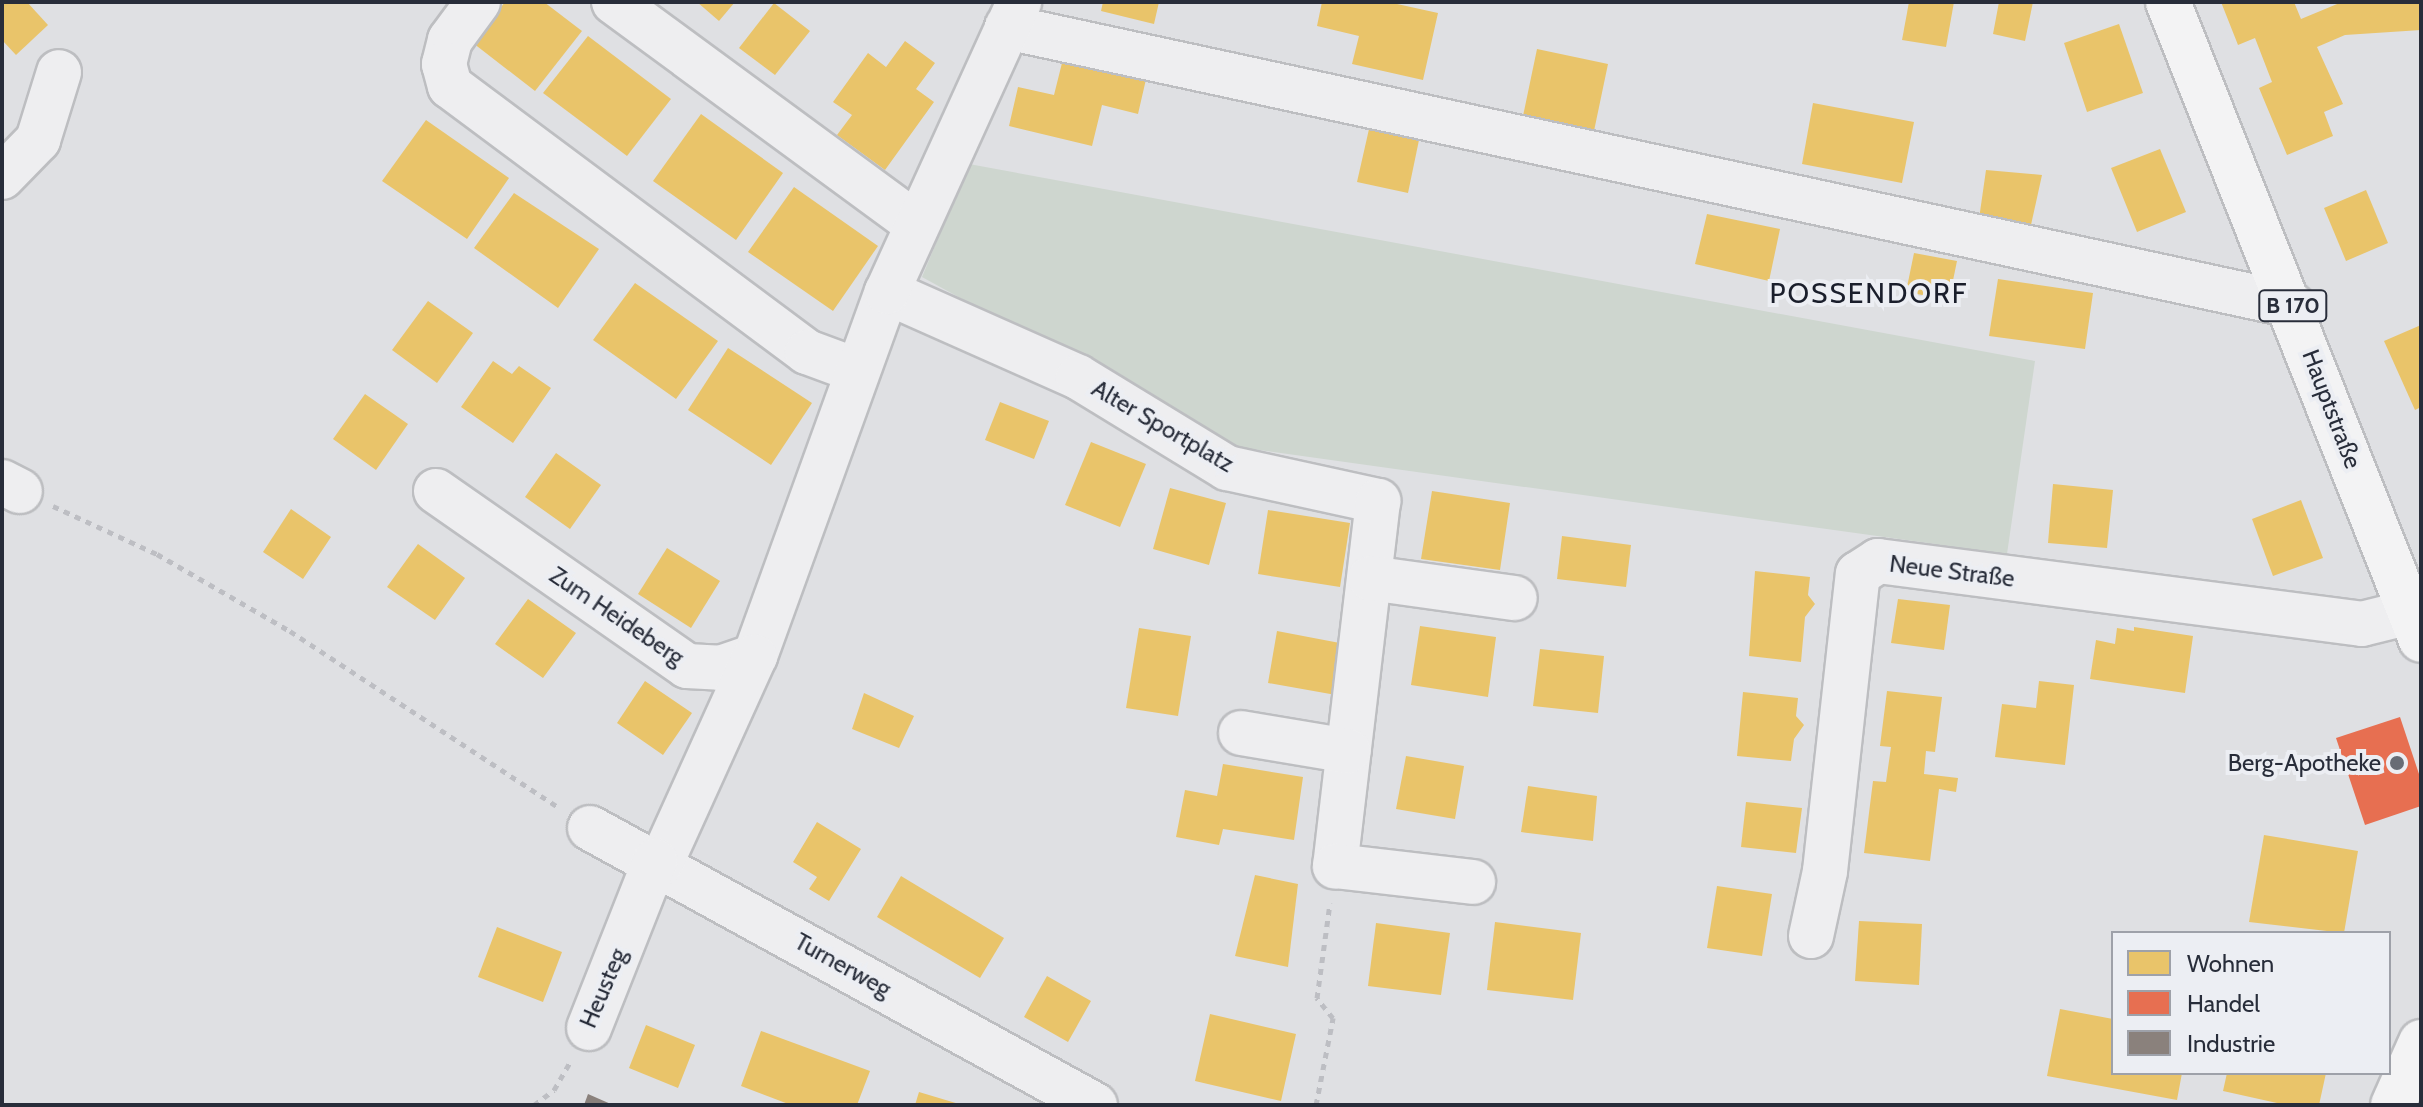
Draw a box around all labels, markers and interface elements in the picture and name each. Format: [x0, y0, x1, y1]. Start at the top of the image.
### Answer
district label: POSSENDORF [1770, 276, 1968, 310]
road number: B 170 [2257, 288, 2329, 324]
street label: Hauptstraße [2296, 345, 2368, 473]
street label: Alter Sportplatz [1087, 374, 1239, 478]
street label: Neue Straße [1888, 549, 2016, 593]
street label: Zum Heideberg [544, 560, 690, 672]
place label: Berg-Apotheke [2228, 749, 2381, 777]
marker: Berg-Apotheke [2388, 754, 2406, 772]
street label: Turnerweg [790, 927, 896, 1003]
legend [2111, 931, 2391, 1075]
street label: Heusteg [573, 944, 633, 1032]
text: Wohnen [2187, 949, 2274, 978]
text: Handel [2187, 989, 2260, 1018]
text: Industrie [2187, 1029, 2275, 1058]

